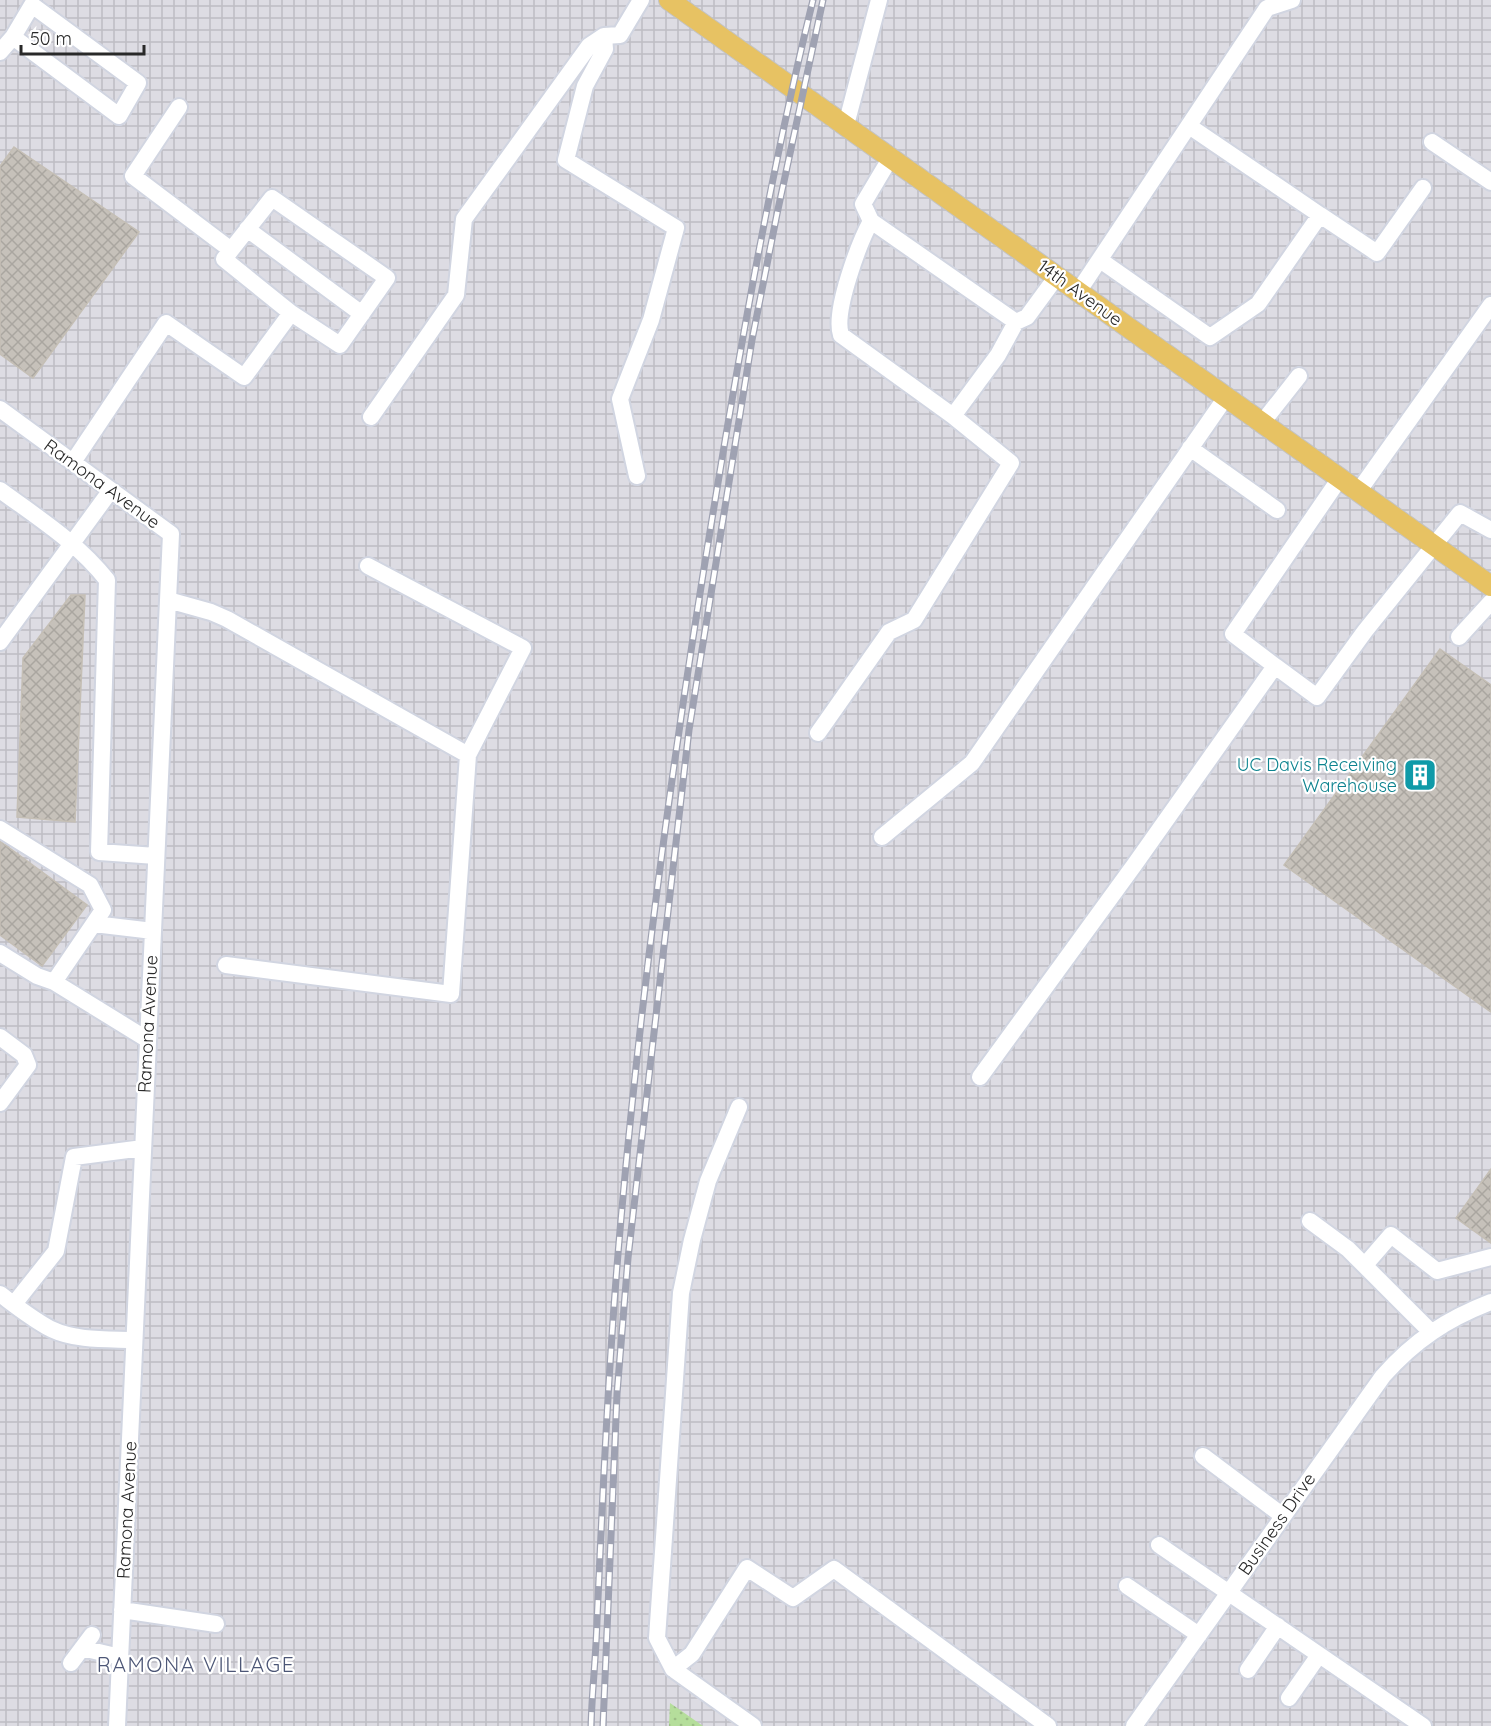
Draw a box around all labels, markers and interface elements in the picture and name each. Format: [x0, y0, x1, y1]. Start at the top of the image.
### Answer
scale bar [21, 18, 144, 56]
text: 50 m [30, 27, 72, 50]
street label: 14th Avenue [1034, 254, 1127, 331]
street label: Ramona Avenue [40, 434, 165, 533]
place label: UC Davis Receiving Warehouse [1237, 753, 1397, 797]
building icon: UC Davis Receiving Warehouse [1402, 757, 1438, 793]
street label: Ramona Avenue [132, 954, 163, 1094]
street label: Ramona Avenue [111, 1440, 142, 1580]
street label: Business Drive [1233, 1468, 1320, 1579]
district label: RAMONA VILLAGE [97, 1651, 295, 1677]

